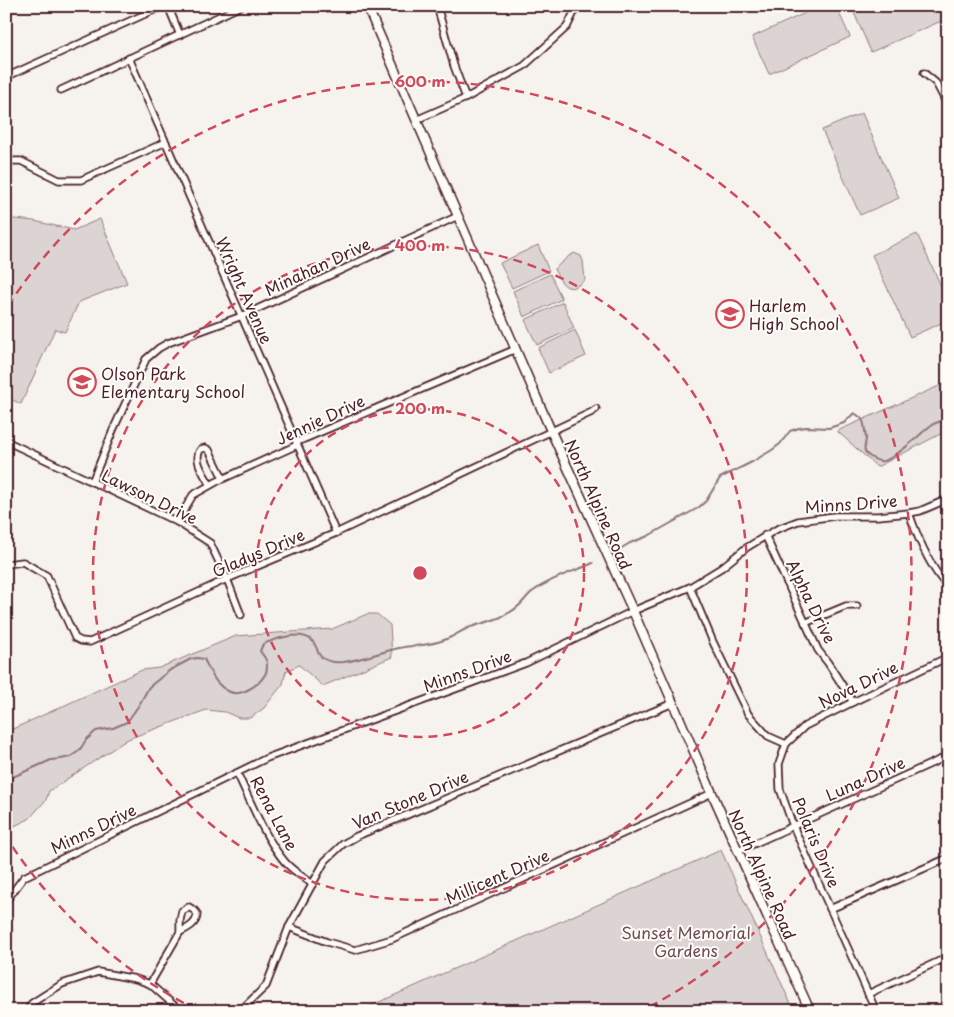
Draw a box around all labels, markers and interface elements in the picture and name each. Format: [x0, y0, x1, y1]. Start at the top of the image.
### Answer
text: 600 m [394, 69, 446, 92]
street label: Minahan Drive [260, 231, 374, 301]
street label: Wright Avenue [211, 233, 279, 348]
text: 400 m [395, 233, 445, 256]
place label: Harlem High School [749, 293, 839, 335]
school or university icon: Harlem High School [715, 299, 745, 329]
place label: Olson Park Elementary School [101, 361, 245, 403]
school or university icon: Olson Park Elementary School [67, 367, 97, 397]
street label: Jennie Drive [272, 388, 368, 450]
text: 200 m [395, 396, 445, 419]
street label: North Alpine Road [559, 435, 639, 573]
street label: Lawson Drive [98, 462, 202, 530]
street label: Minns Drive [804, 488, 898, 518]
street label: Gladys Drive [208, 522, 308, 582]
street label: Alpha Drive [781, 555, 843, 647]
centre of rings [411, 564, 429, 582]
street label: Minns Drive [419, 643, 515, 697]
street label: Nova Drive [814, 654, 902, 714]
street label: Luna Drive [821, 750, 909, 806]
street label: Van Stone Drive [348, 764, 472, 834]
street label: Rena Lane [245, 771, 305, 855]
street label: Polaris Drive [787, 793, 847, 891]
street label: Minns Drive [46, 797, 140, 859]
street label: North Alpine Road [723, 805, 803, 943]
street label: Millicent Drive [441, 842, 553, 910]
park label: Sunset Memorial Gardens [621, 920, 751, 962]

